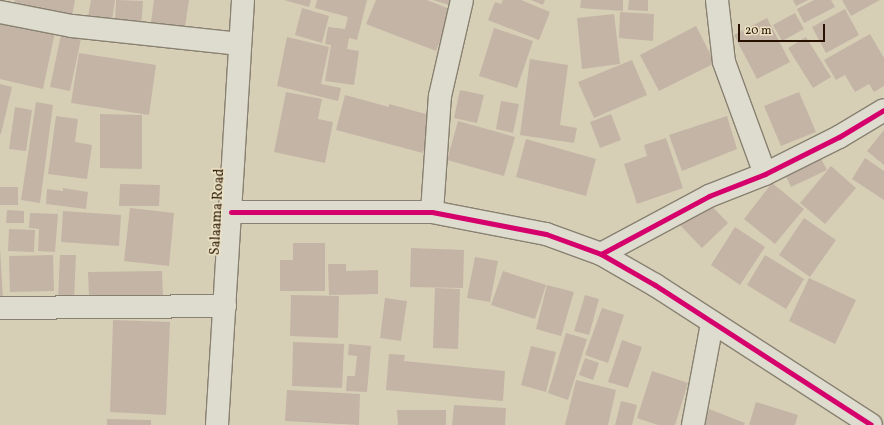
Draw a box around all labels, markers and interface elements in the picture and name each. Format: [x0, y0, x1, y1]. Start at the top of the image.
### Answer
scale bar [740, 16, 827, 42]
text: 20 m [745, 23, 772, 39]
street label: Salaama Road [207, 168, 229, 256]

